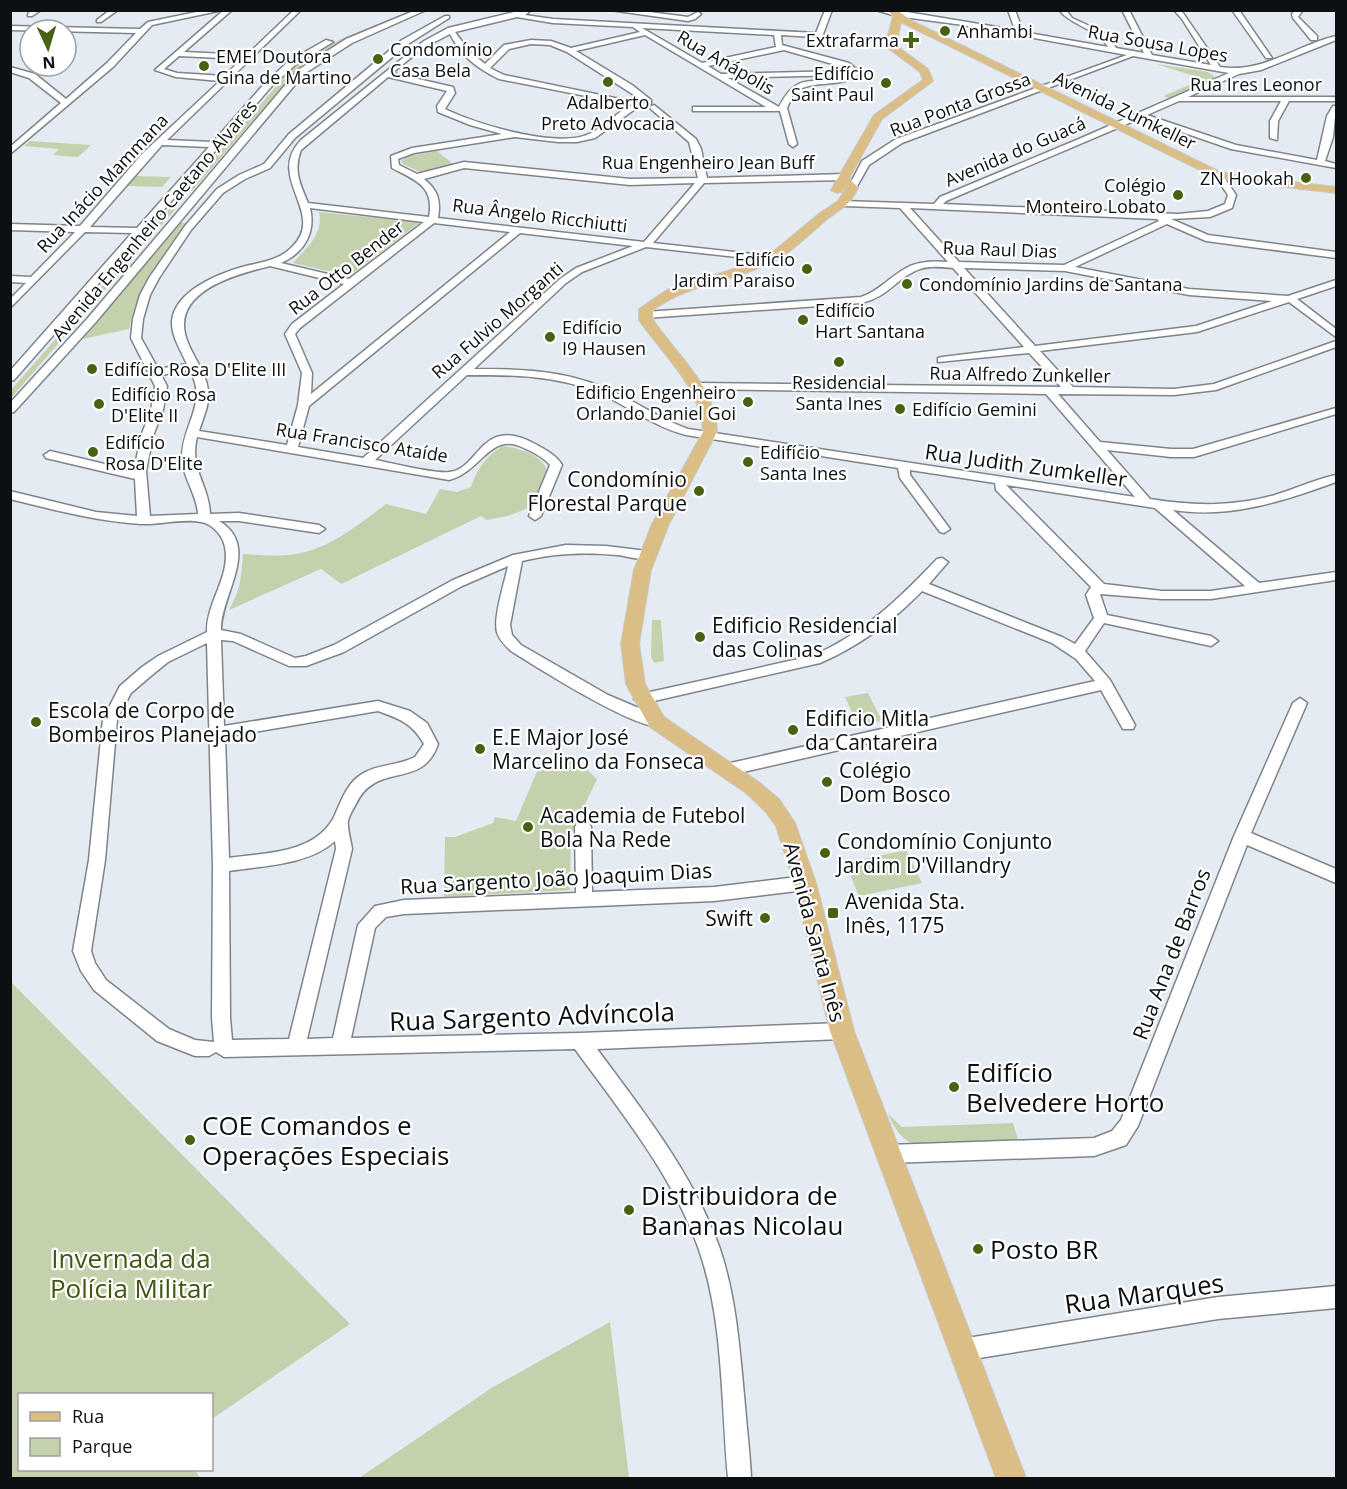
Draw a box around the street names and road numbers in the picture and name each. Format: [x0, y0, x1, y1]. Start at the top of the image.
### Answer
street label: Rua Sousa Lopes [1086, 19, 1230, 67]
street label: Rua Anápolis [673, 24, 779, 100]
street label: Avenida Zumkeller [1050, 65, 1201, 155]
street label: Rua Ponta Grossa [886, 66, 1034, 142]
street label: Rua Ires Leonor [1190, 72, 1323, 96]
street label: Avenida Engenheiro Caetano Alvares [46, 94, 262, 346]
street label: Rua Inácio Mammana [31, 108, 173, 258]
street label: Avenida do Guacá [941, 110, 1089, 192]
street label: Rua Engenheiro Jean Buff [602, 150, 815, 174]
street label: Rua Ângelo Ricchiutti [451, 192, 629, 238]
street label: Rua Otto Bender [283, 214, 409, 320]
street label: Rua Raul Dias [942, 235, 1058, 263]
street label: Rua Fulvio Morganti [426, 256, 568, 384]
street label: Rua Alfredo Zunkeller [929, 360, 1111, 388]
street label: Rua Francisco Ataíde [274, 417, 450, 467]
street label: Rua Judith Zumkeller [923, 437, 1129, 493]
street label: Avenida Santa Inês [778, 839, 852, 1025]
street label: Rua Sargento João Joaquim Dias [399, 856, 713, 900]
street label: Rua Ana de Barros [1125, 864, 1217, 1044]
street label: Rua Sargento Advíncola [389, 993, 675, 1039]
street label: Rua Marques [1062, 1264, 1226, 1322]

